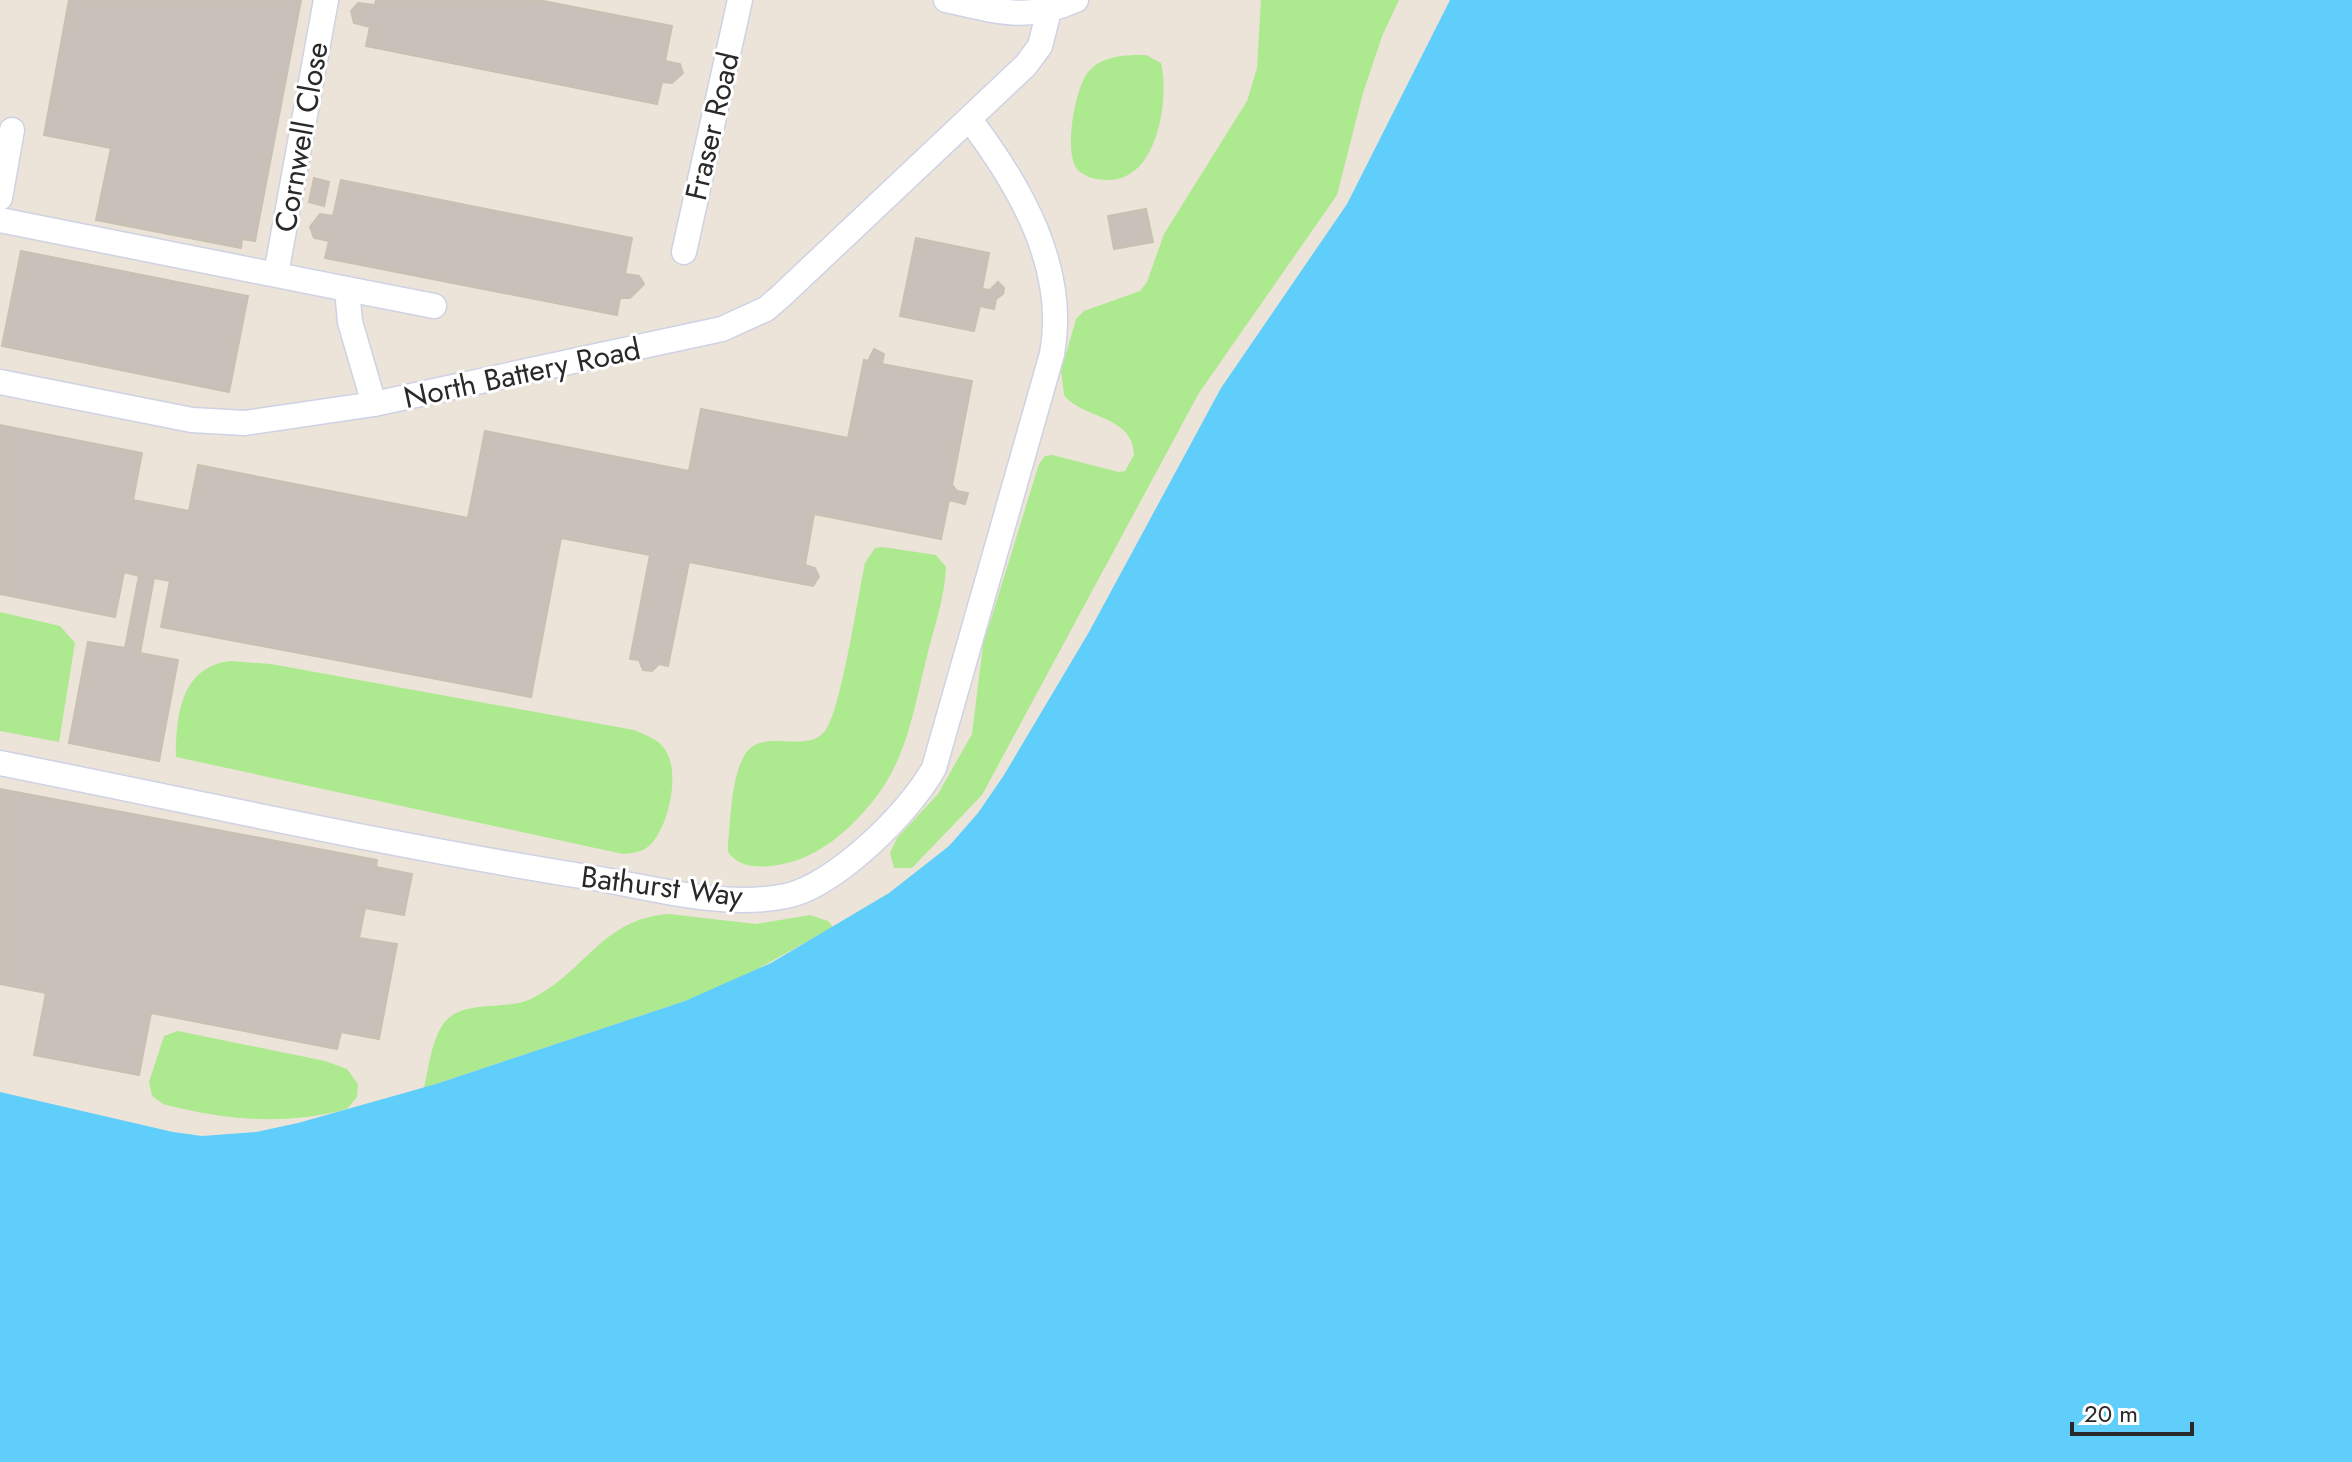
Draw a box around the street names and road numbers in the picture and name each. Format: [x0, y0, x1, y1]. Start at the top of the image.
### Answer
street label: Cornwell Close [263, 39, 339, 235]
street label: Fraser Road [674, 48, 750, 204]
street label: North Battery Road [400, 327, 644, 419]
street label: Bathurst Way [579, 855, 746, 917]

